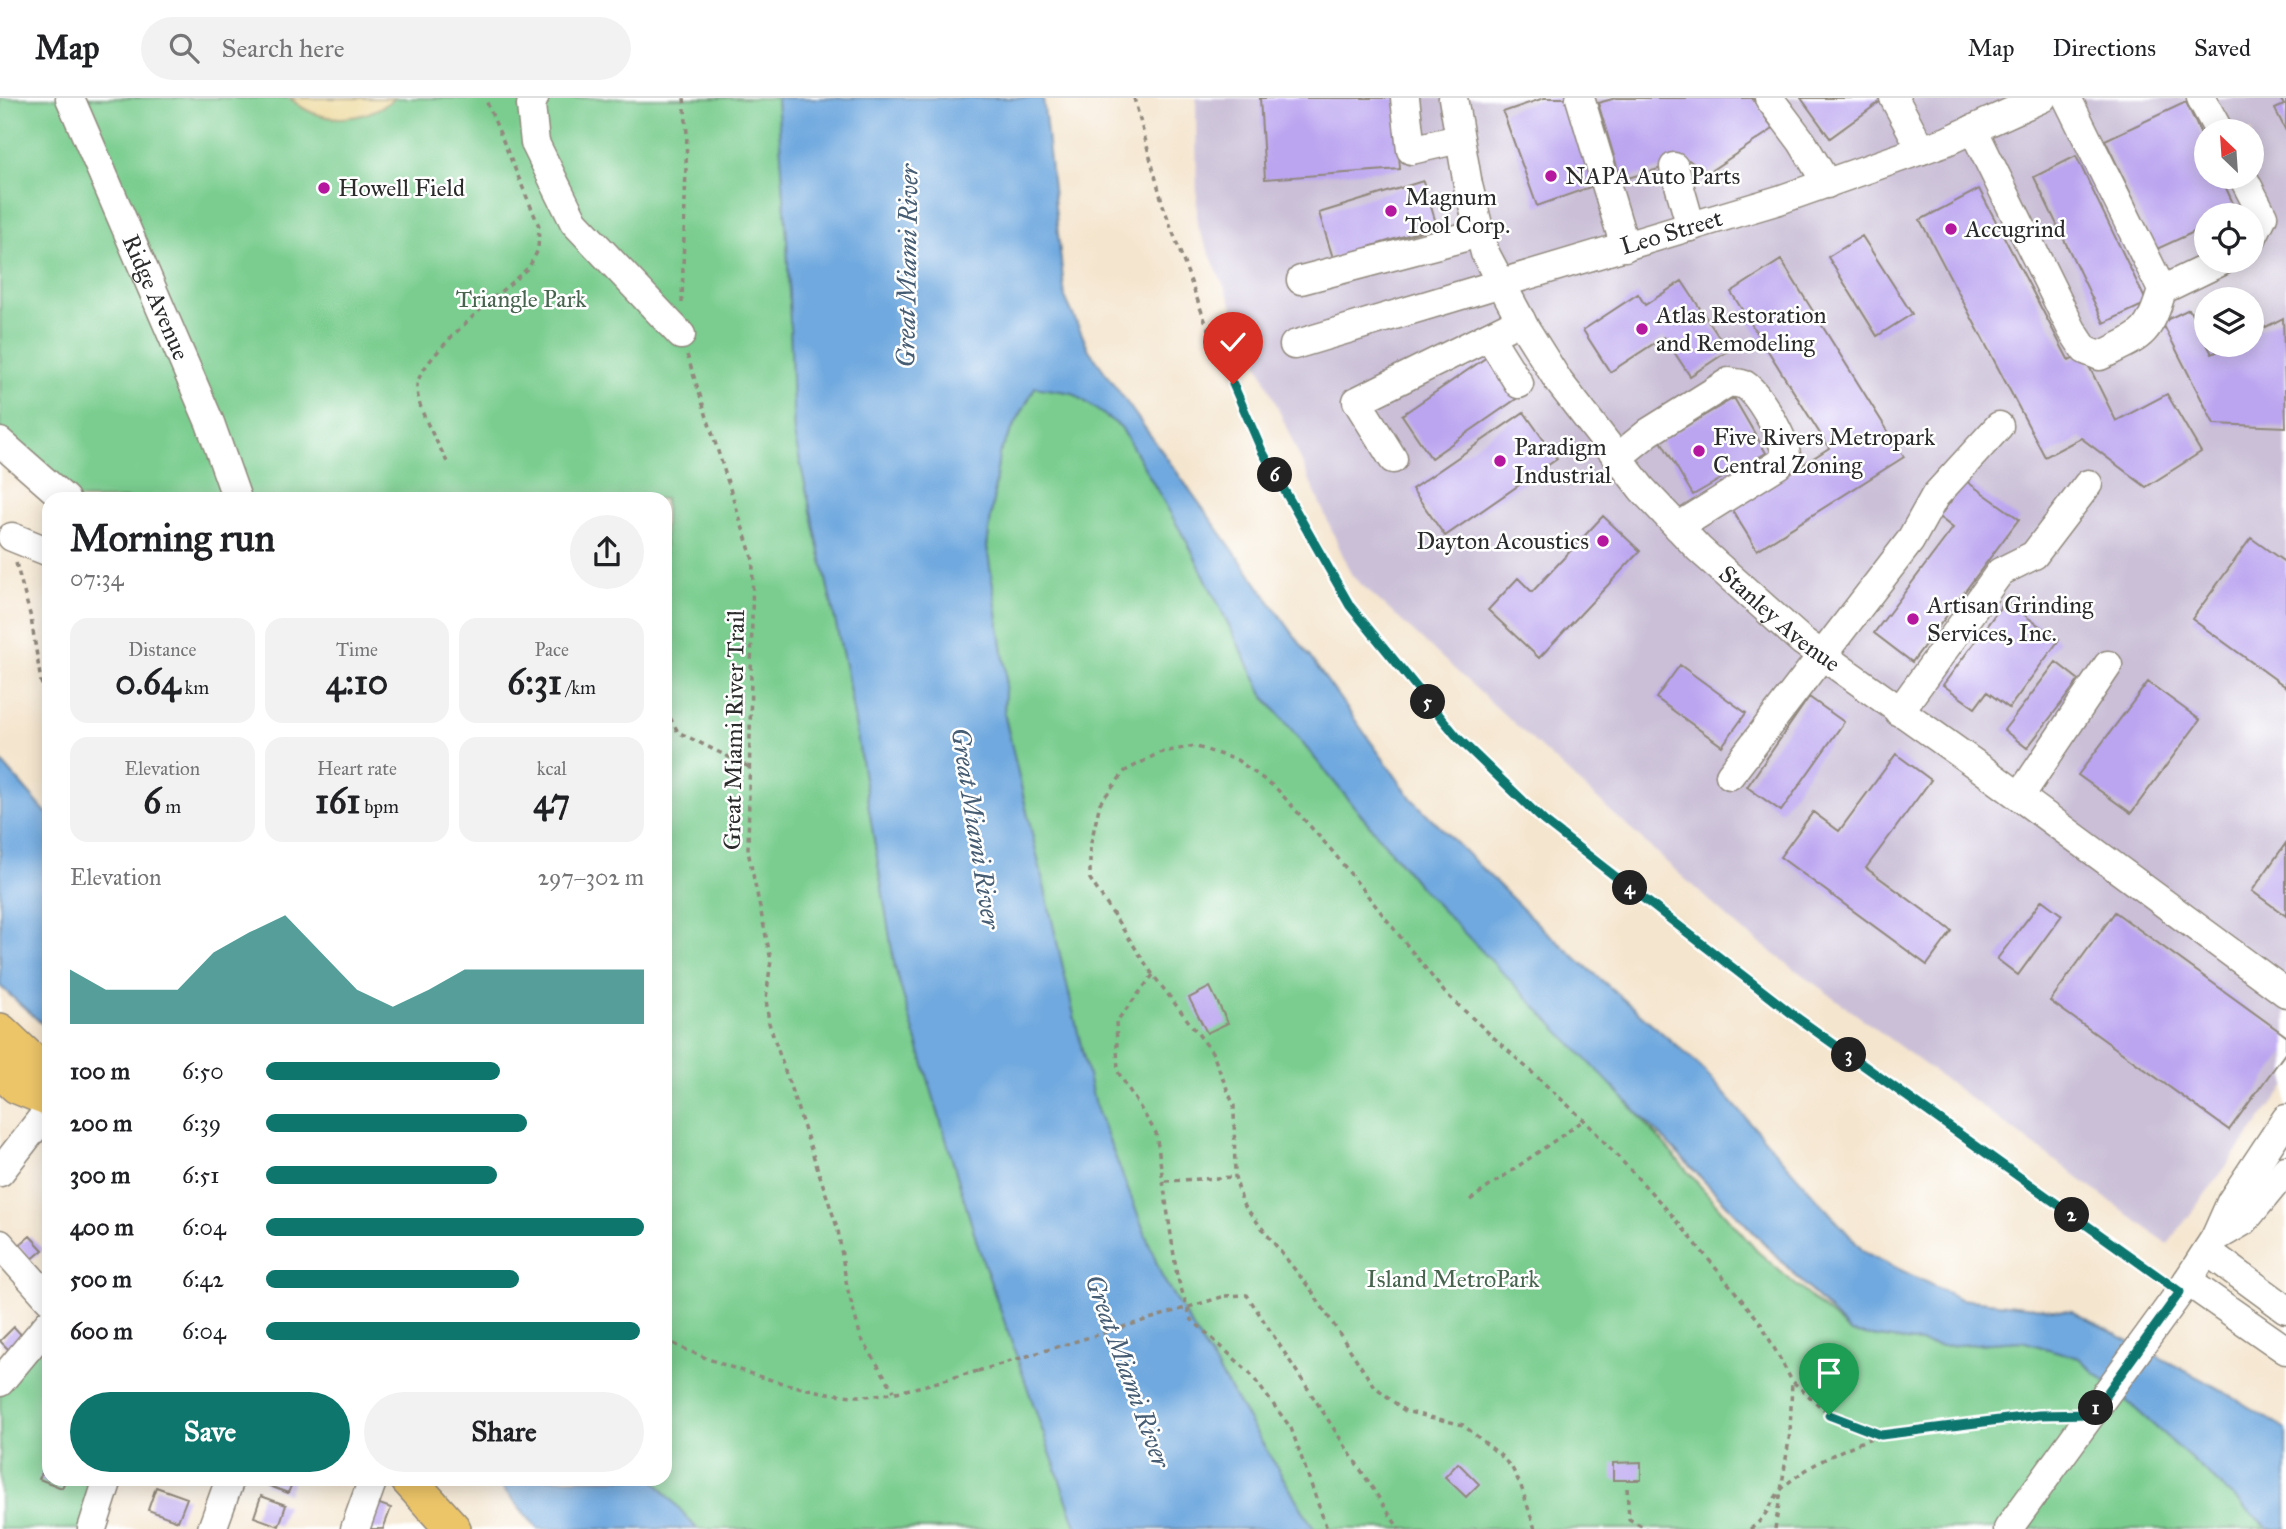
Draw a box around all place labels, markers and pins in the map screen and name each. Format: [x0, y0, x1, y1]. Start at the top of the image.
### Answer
place label: NAPA Auto Parts [1565, 161, 1740, 191]
marker: NAPA Auto Parts [1543, 168, 1559, 184]
place label: Howell Field [338, 173, 465, 203]
marker: Howell Field [316, 180, 332, 196]
place label: Magnum Tool Corp. [1405, 182, 1510, 240]
marker: Magnum Tool Corp. [1383, 203, 1399, 219]
place label: Accugrind [1964, 214, 2066, 244]
marker: Accugrind [1943, 221, 1959, 237]
place label: Atlas Restoration and Remodeling [1655, 300, 1827, 358]
pin [1203, 312, 1263, 384]
marker: Atlas Restoration and Remodeling [1634, 321, 1650, 337]
place label: Five Rivers Metropark Central Zoning [1713, 422, 1936, 480]
place label: Paradigm Industrial [1514, 432, 1612, 490]
marker: Five Rivers Metropark Central Zoning [1691, 443, 1707, 459]
marker: Paradigm Industrial [1492, 453, 1508, 469]
pin: 6 [1258, 458, 1292, 492]
place label: Dayton Acoustics [1416, 526, 1589, 556]
marker: Dayton Acoustics [1595, 533, 1611, 549]
place label: Artisan Grinding Services, Inc. [1926, 590, 2094, 648]
marker: Artisan Grinding Services, Inc. [1905, 611, 1921, 627]
pin: 5 [1410, 684, 1446, 720]
pin: 4 [1612, 870, 1648, 906]
pin: 3 [1832, 1038, 1867, 1072]
pin: 2 [2054, 1198, 2090, 1232]
pin [1799, 1343, 1859, 1415]
pin: 1 [2078, 1390, 2114, 1426]

